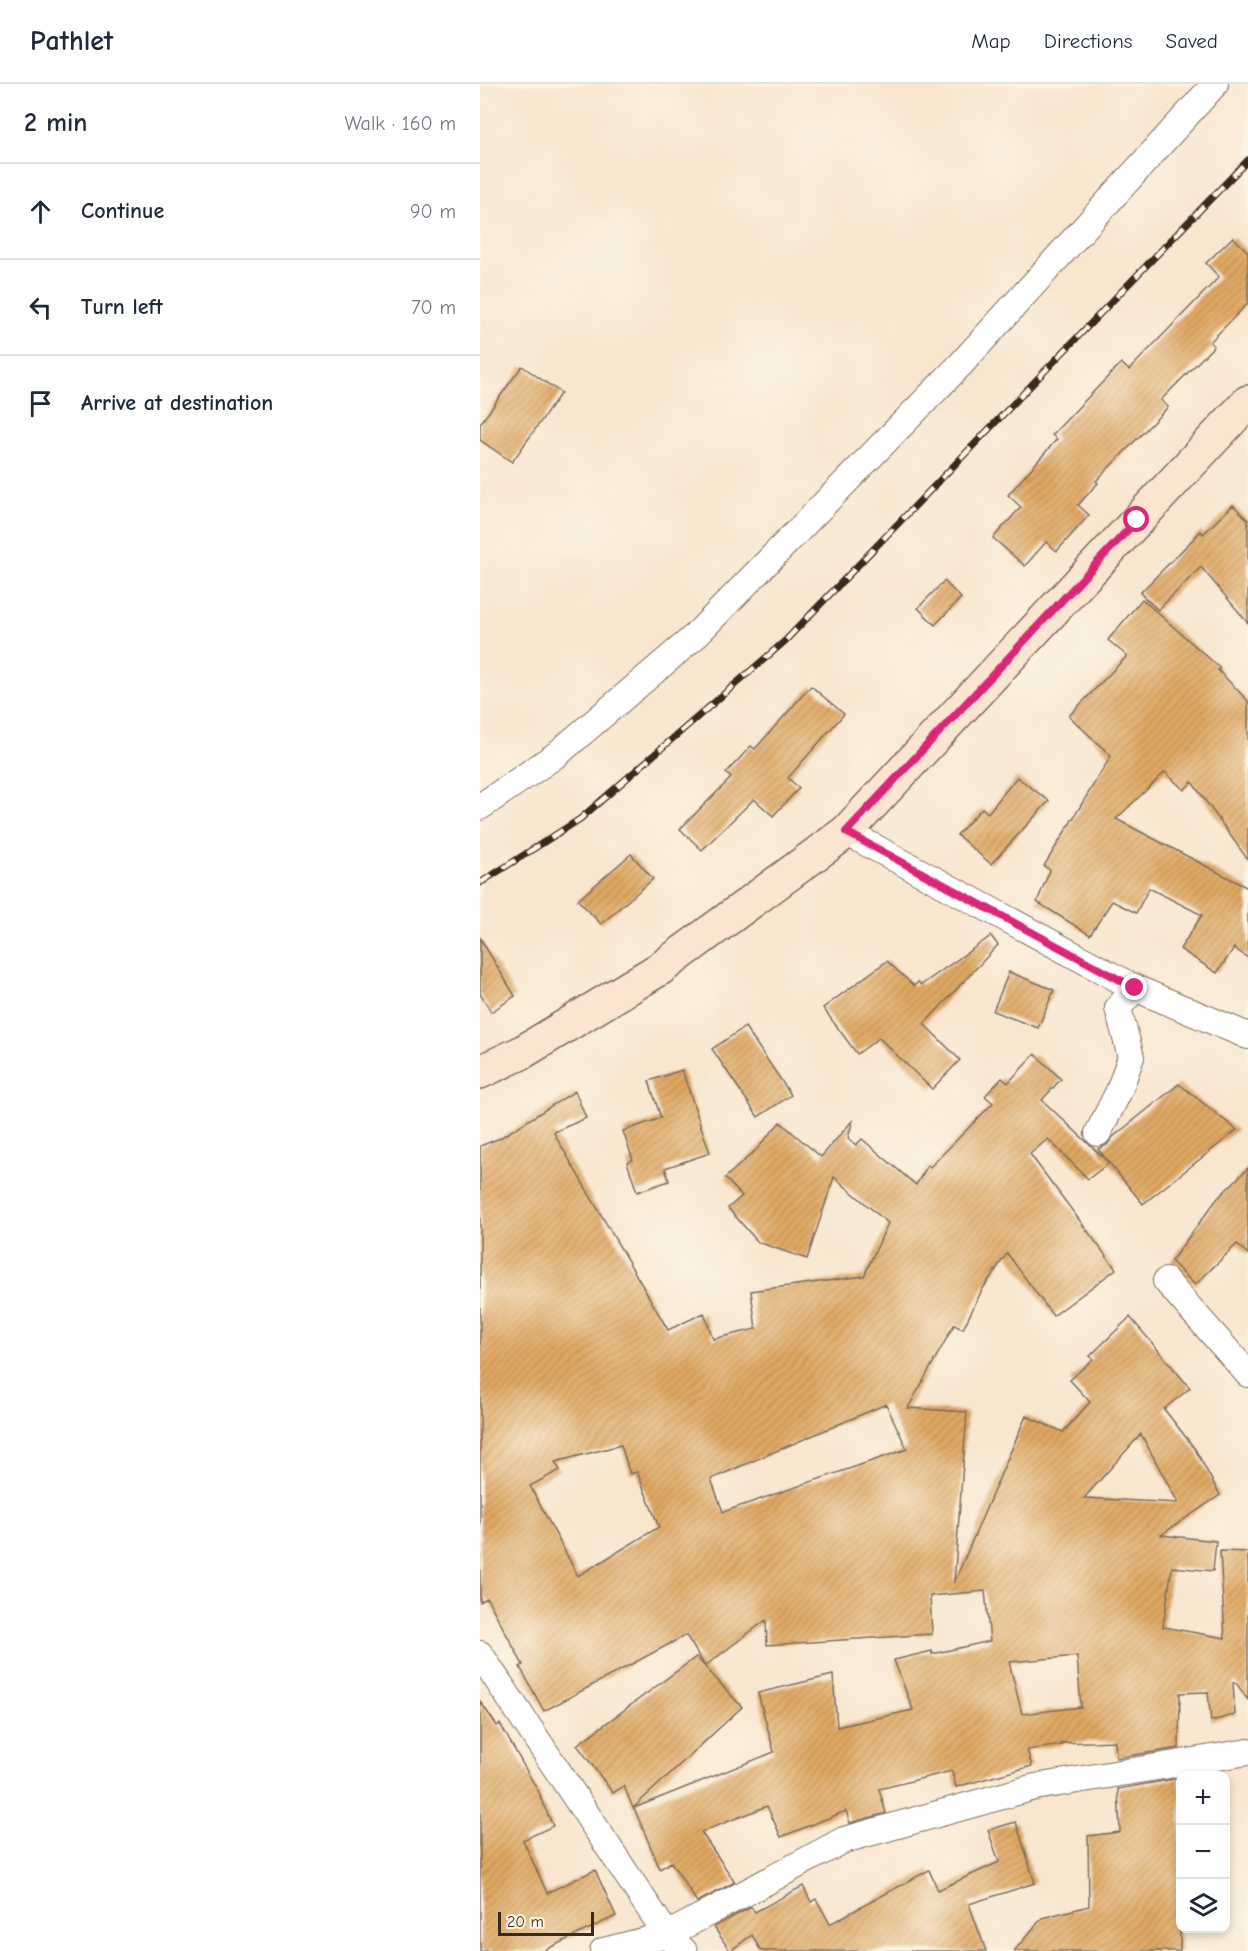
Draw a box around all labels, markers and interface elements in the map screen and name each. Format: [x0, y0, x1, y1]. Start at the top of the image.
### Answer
text: Pathlet [30, 25, 113, 57]
text: Map [971, 29, 1011, 53]
text: Directions [1044, 29, 1133, 53]
text: Saved [1166, 29, 1218, 53]
text: 2 min [24, 108, 87, 138]
text: Walk · 160 m [345, 112, 456, 135]
icon: ahead [24, 195, 57, 228]
text: Continue [81, 198, 164, 224]
text: 90 m [410, 200, 456, 223]
icon: left [24, 291, 57, 324]
text: Turn left [81, 294, 163, 320]
text: 70 m [411, 296, 456, 319]
icon: arrive [24, 387, 57, 420]
text: Arrive at destination [81, 390, 273, 416]
route start [1123, 506, 1149, 532]
route end [1121, 974, 1147, 1000]
map controls [1176, 1771, 1230, 1933]
button: + [1176, 1771, 1230, 1825]
button: − [1176, 1825, 1230, 1879]
button: layers [1176, 1879, 1230, 1933]
scale bar [498, 1909, 594, 1936]
text: 20 m [507, 1913, 544, 1931]

